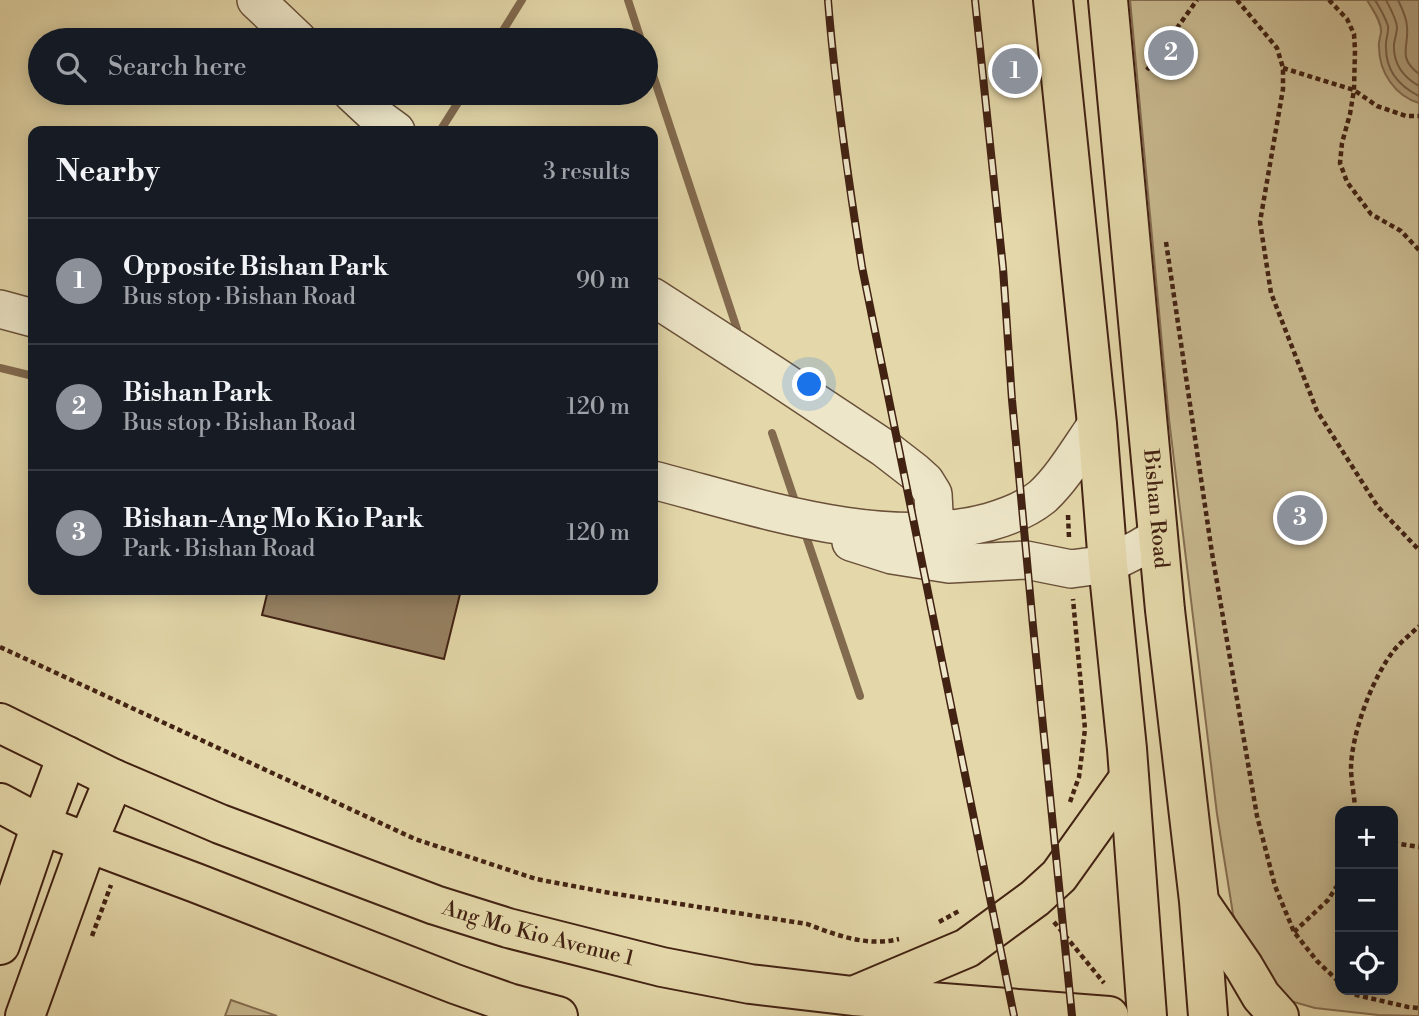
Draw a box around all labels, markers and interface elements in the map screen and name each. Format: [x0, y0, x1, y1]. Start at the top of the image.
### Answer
pin: 2 [1148, 27, 1194, 79]
search box [28, 28, 658, 105]
pin: 1 [992, 45, 1038, 97]
icon: search [52, 48, 90, 86]
text: Search here [108, 51, 247, 83]
text: Nearby [56, 153, 160, 191]
text: 3 results [543, 158, 630, 186]
text: Opposite Bishan Park [123, 251, 389, 283]
text: 1 [73, 267, 85, 295]
text: 90 m [576, 267, 630, 295]
text: Bus stop · Bishan Road [123, 283, 356, 311]
your location [792, 367, 826, 401]
text: Bishan Park [123, 377, 272, 409]
text: 2 [72, 393, 86, 421]
text: 120 m [566, 393, 630, 421]
text: Bus stop · Bishan Road [123, 409, 356, 437]
street label: Bishan Road [1137, 447, 1174, 570]
pin: 3 [1277, 492, 1323, 544]
text: Bishan-Ang Mo Kio Park [123, 503, 424, 535]
text: 3 [72, 519, 86, 547]
text: 120 m [566, 519, 630, 547]
text: Park · Bishan Road [123, 535, 315, 563]
map controls [1335, 806, 1398, 995]
button: + [1335, 806, 1398, 869]
button: − [1335, 869, 1398, 932]
street label: Ang Mo Kio Avenue 1 [438, 895, 637, 972]
button: locate [1335, 932, 1398, 995]

